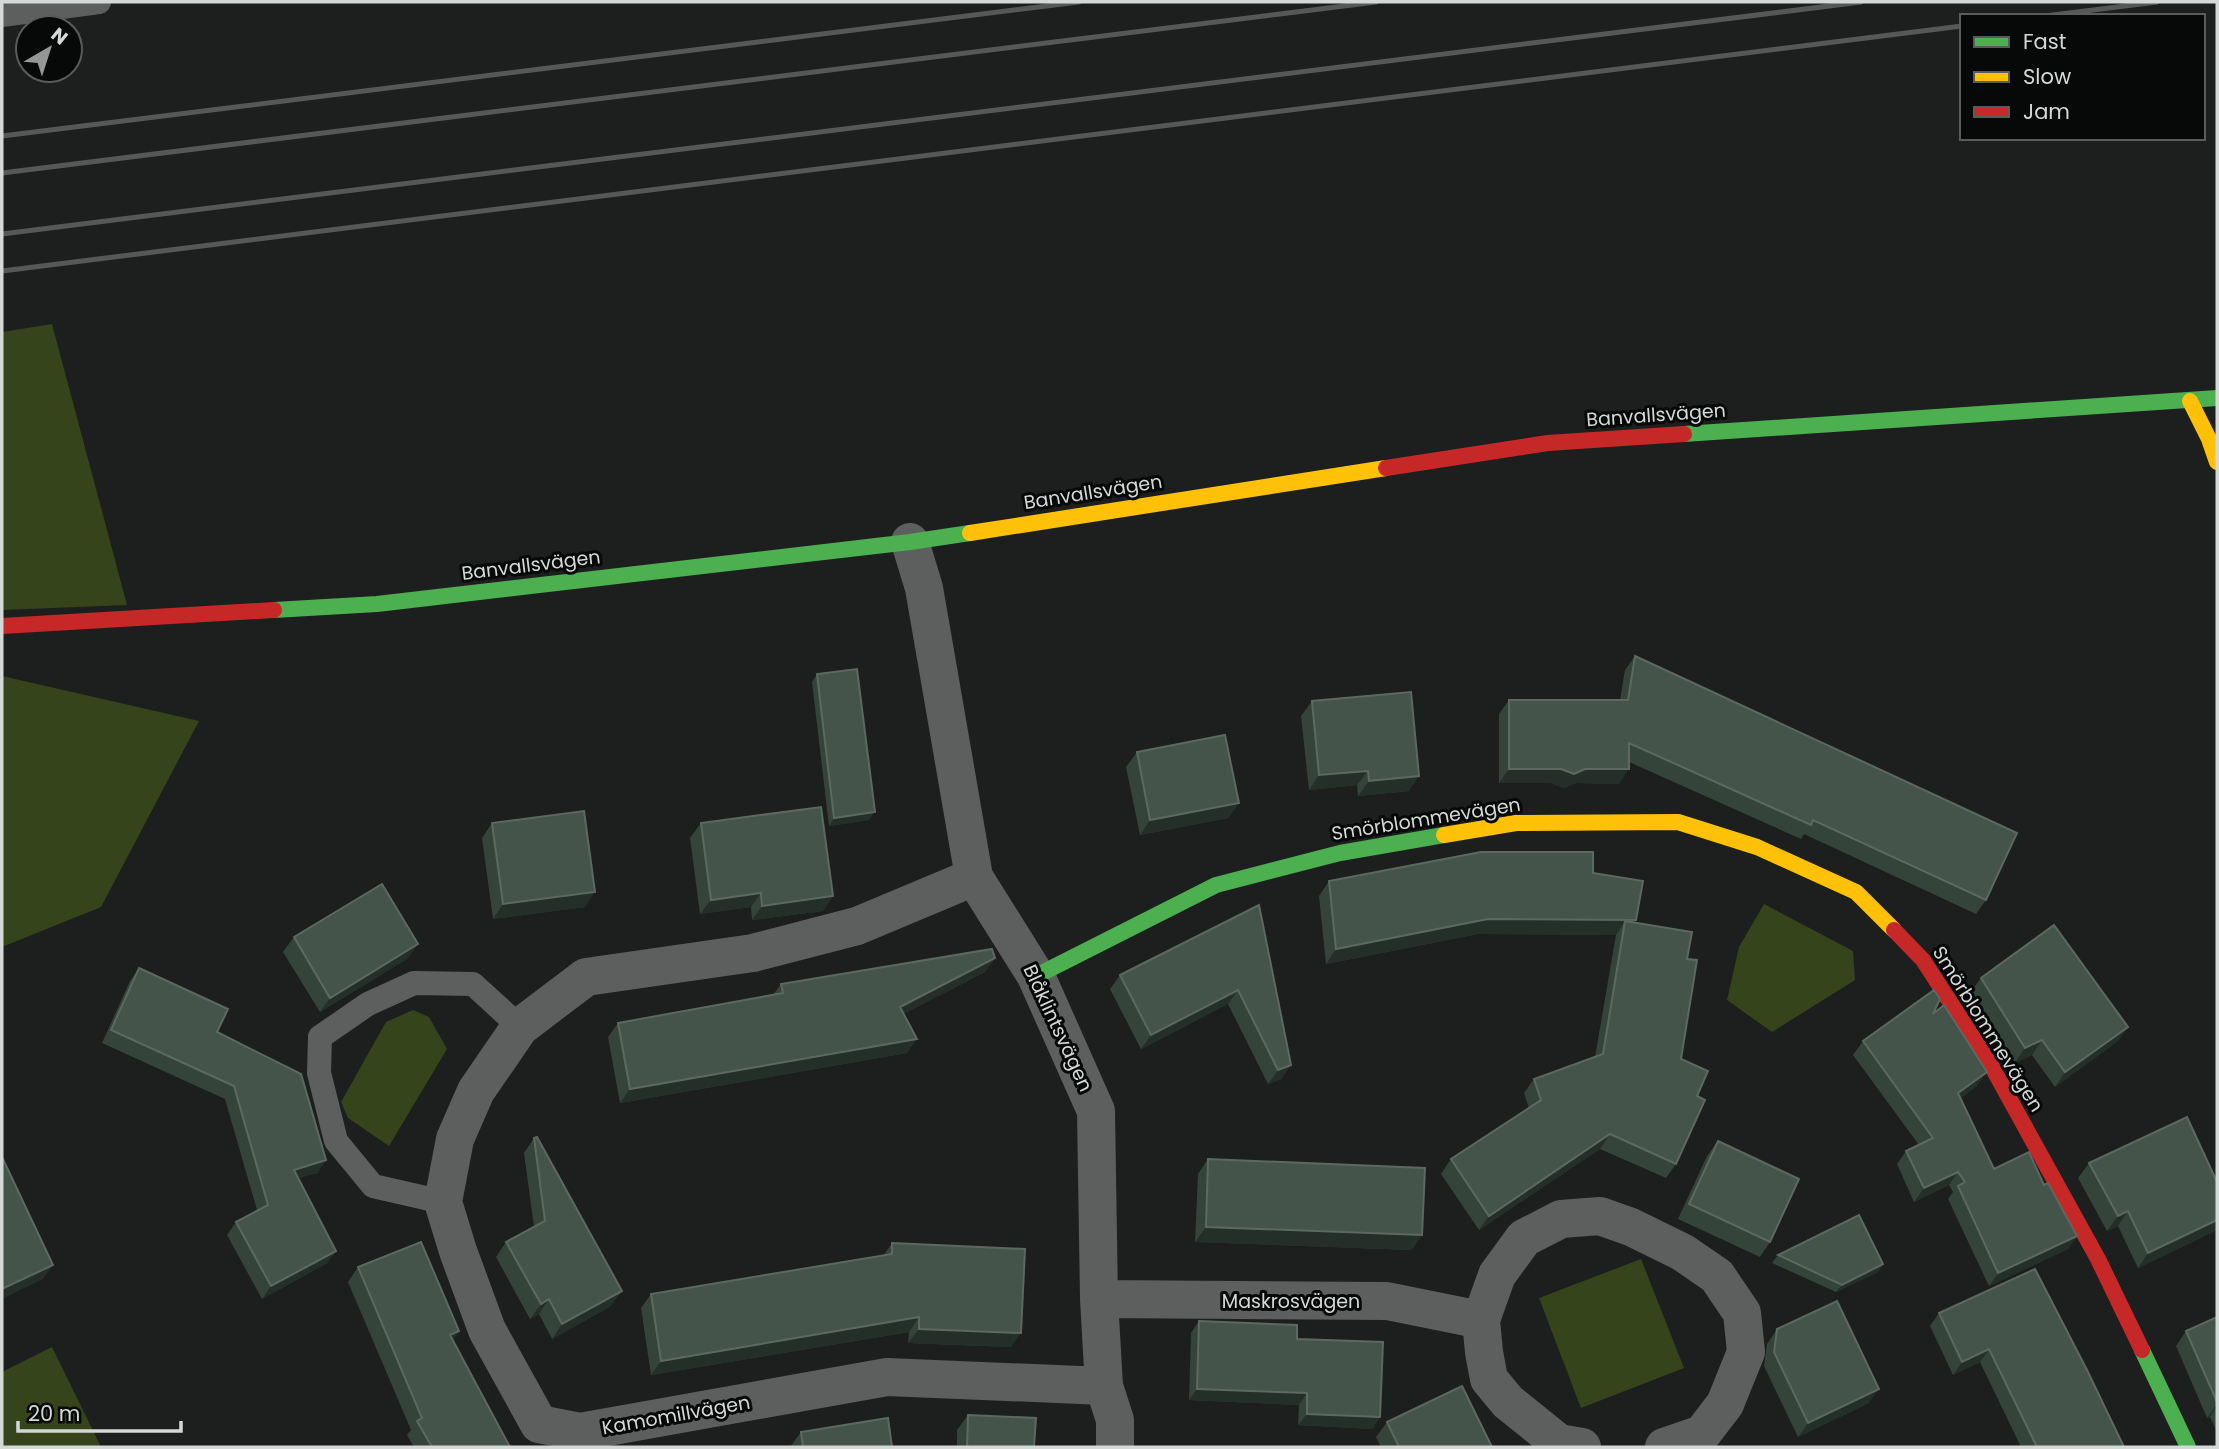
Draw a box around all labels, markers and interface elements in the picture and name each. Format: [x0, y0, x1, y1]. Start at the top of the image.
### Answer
north arrow [14, 14, 84, 84]
legend [1960, 14, 2205, 140]
text: N [45, 21, 73, 51]
text: Fast [2023, 27, 2066, 56]
text: Slow [2023, 62, 2071, 91]
text: Jam [2023, 97, 2070, 126]
street label: Banvallsvägen [1585, 397, 1727, 433]
street label: Banvallsvägen [1022, 468, 1164, 516]
street label: Banvallsvägen [460, 543, 602, 587]
street label: Smörblommevägen [1330, 791, 1522, 847]
street label: Smörblommevägen [1926, 941, 2050, 1117]
street label: Blåklintsvägen [1017, 960, 1099, 1096]
street label: Maskrosvägen [1222, 1288, 1360, 1315]
street label: Kamomillvägen [600, 1389, 752, 1441]
scale bar [18, 1390, 180, 1434]
text: 20 m [28, 1399, 81, 1428]

